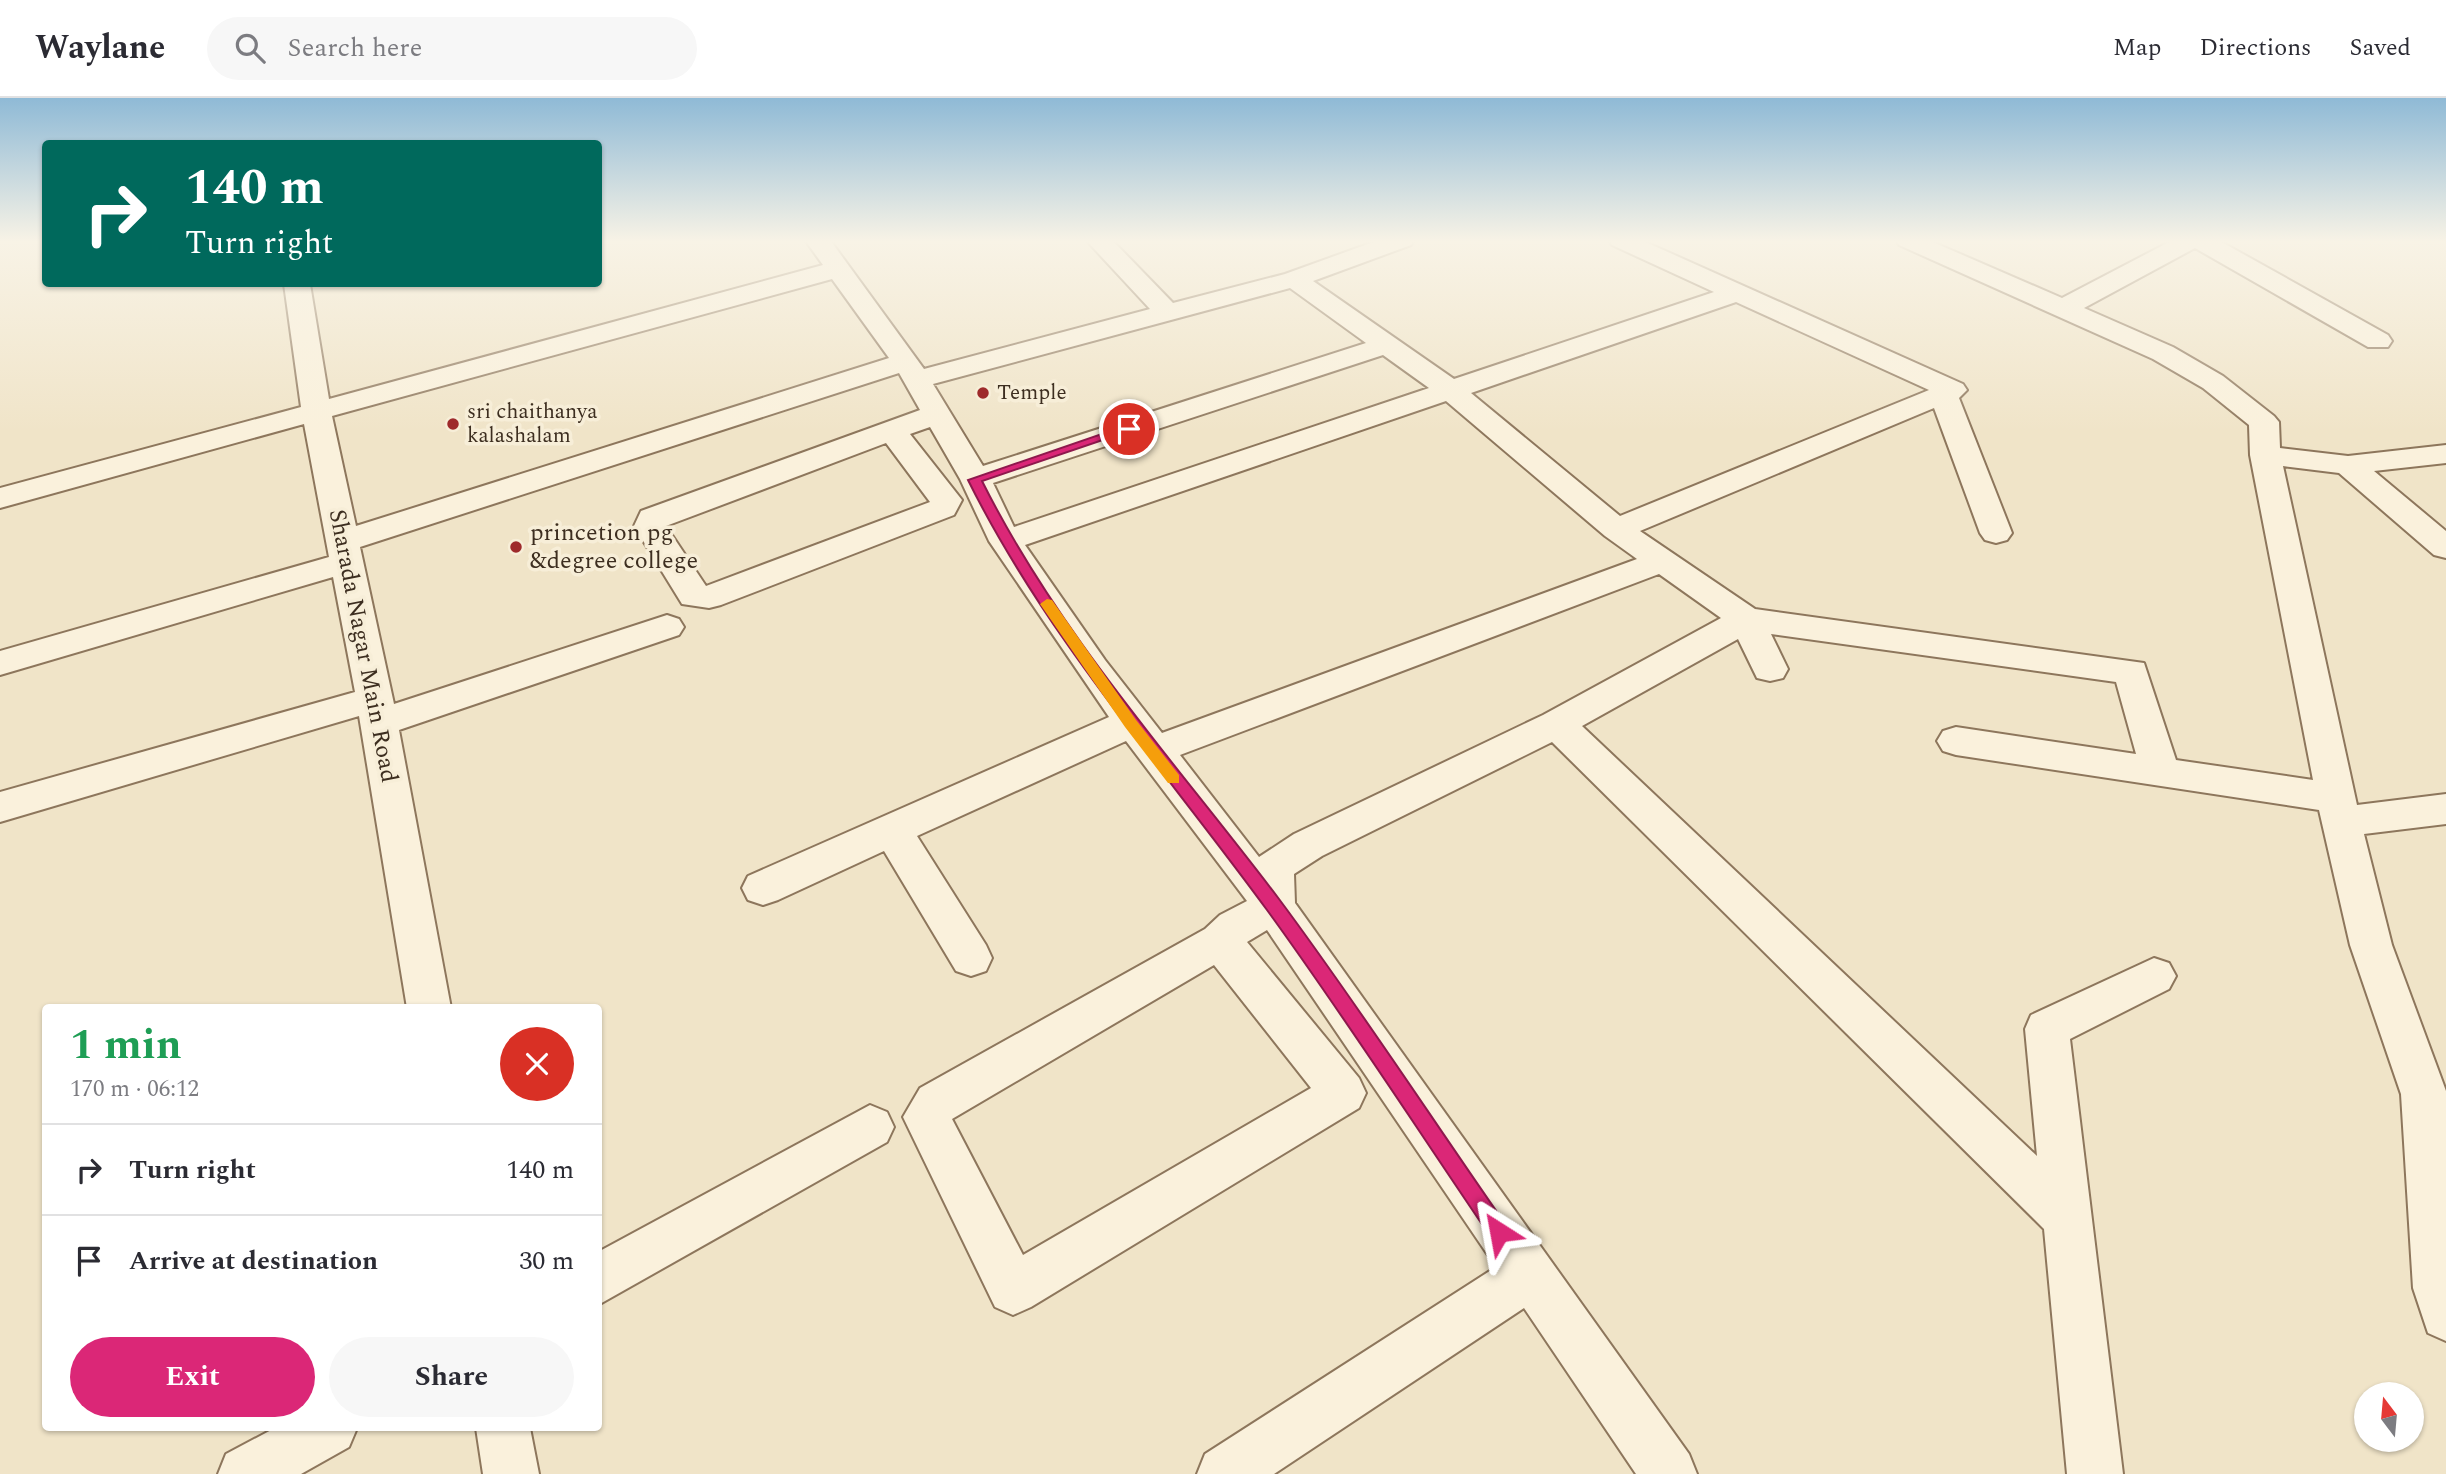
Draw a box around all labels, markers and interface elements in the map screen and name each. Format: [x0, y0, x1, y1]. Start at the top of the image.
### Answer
search box [207, 17, 697, 80]
text: Waylane [35, 23, 165, 73]
text: Search here [287, 28, 422, 68]
icon: search [231, 29, 269, 67]
text: Map [2113, 30, 2161, 66]
text: Directions [2199, 30, 2311, 66]
text: Saved [2349, 30, 2411, 66]
text: 140 m [185, 151, 324, 226]
icon: right [70, 168, 161, 259]
text: Turn right [185, 219, 333, 268]
place label: Temple [997, 377, 1067, 409]
marker: Temple [975, 385, 991, 401]
place label: sri chaithanya kalashalam [467, 396, 598, 452]
pin [1099, 399, 1159, 459]
icon: arrive [1110, 410, 1148, 448]
marker: sri chaithanya kalashalam [445, 416, 461, 432]
street label: Sharada Nagar Main Road [319, 506, 407, 786]
place label: princetion pg &degree college [530, 515, 698, 579]
marker: princetion pg &degree college [508, 539, 524, 555]
text: 1 min [70, 1014, 182, 1077]
button: close [500, 1027, 574, 1101]
text: 170 m · 06:12 [70, 1072, 199, 1107]
text: Turn right [129, 1150, 256, 1190]
text: 140 m [506, 1150, 574, 1190]
icon: right [70, 1151, 108, 1189]
position arrow [1462, 1195, 1536, 1269]
text: Arrive at destination [129, 1241, 378, 1281]
text: 30 m [519, 1241, 574, 1281]
icon: arrive [70, 1242, 108, 1280]
button: Exit [70, 1337, 315, 1417]
button: Share [329, 1337, 574, 1417]
north arrow [2354, 1382, 2424, 1452]
map controls [2354, 1382, 2424, 1452]

